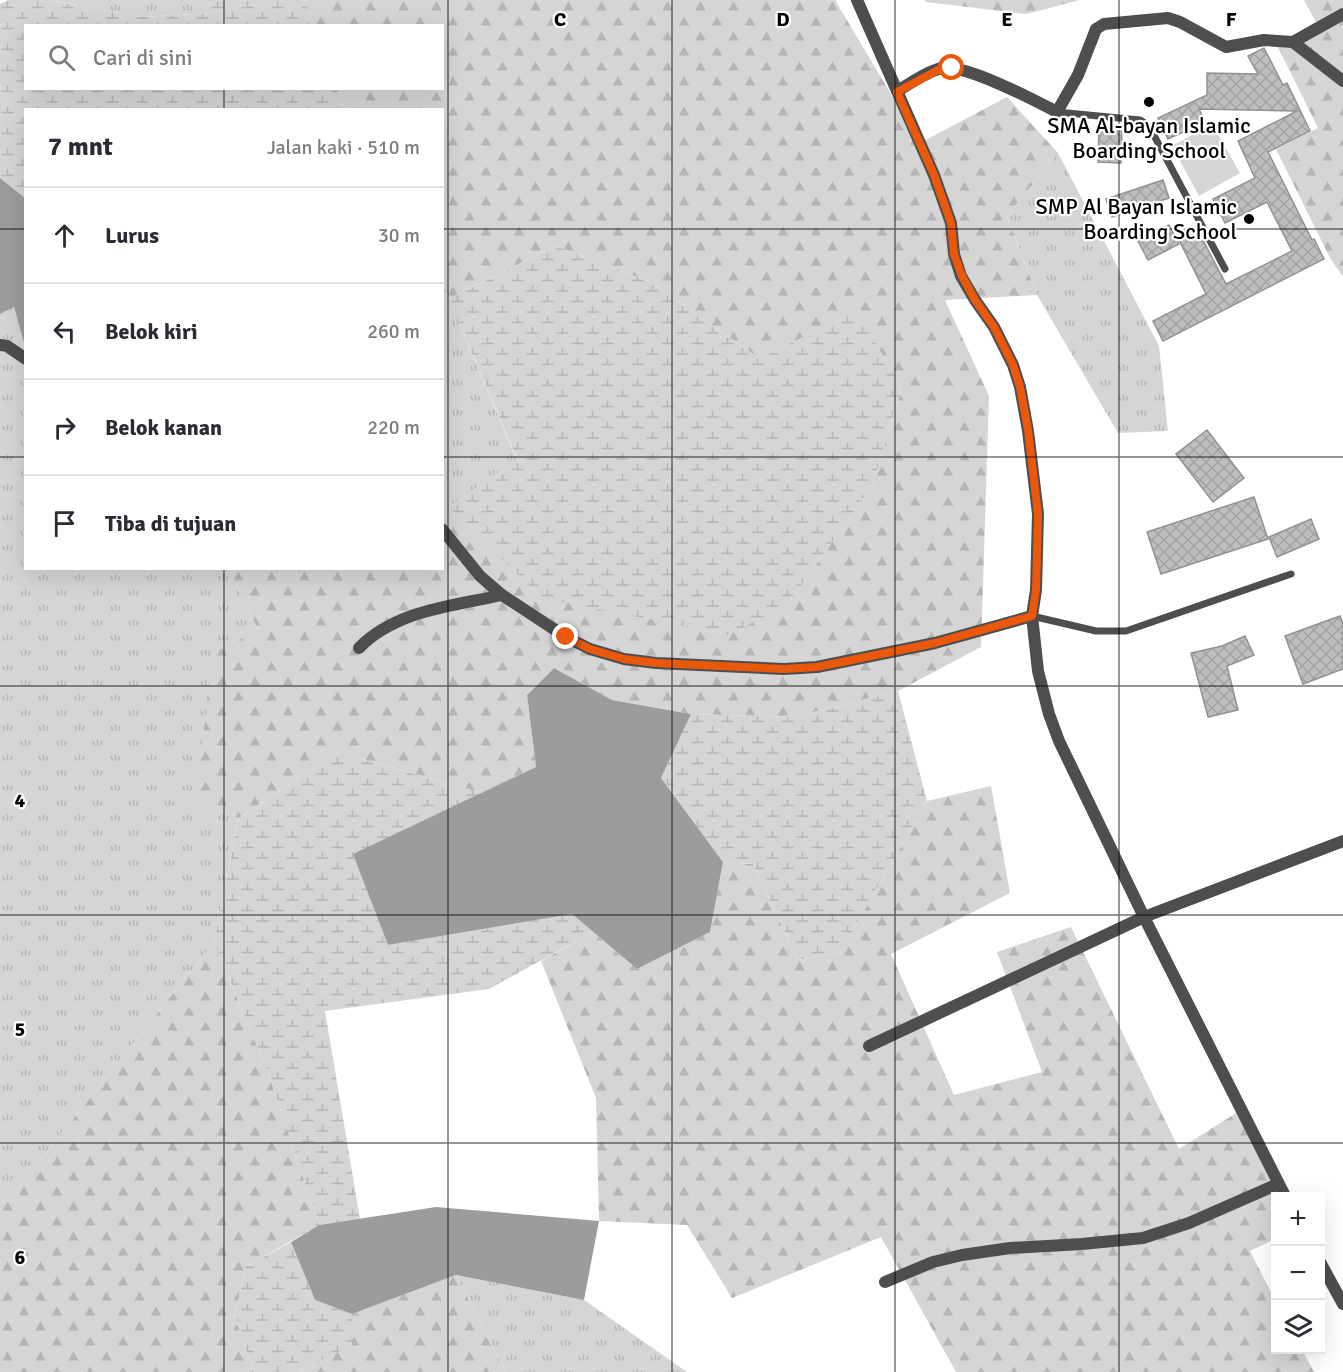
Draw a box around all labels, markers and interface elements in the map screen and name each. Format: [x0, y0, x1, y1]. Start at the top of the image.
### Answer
text: C [554, 7, 566, 32]
text: D [776, 7, 790, 32]
text: E [1001, 7, 1013, 32]
text: F [1226, 7, 1237, 32]
search box [24, 24, 444, 90]
icon: search [45, 41, 78, 74]
text: Cari di sini [93, 44, 193, 71]
route start [938, 54, 964, 80]
marker: SMA Al-bayan Islamic Boarding School [1142, 95, 1156, 109]
place label: SMA Al-bayan Islamic Boarding School [1047, 112, 1251, 164]
text: 7 mnt [48, 131, 113, 163]
text: Jalan kaki · 510 m [267, 135, 420, 160]
place label: SMP Al Bayan Islamic Boarding School [1036, 193, 1237, 245]
marker: SMP Al Bayan Islamic Boarding School [1242, 212, 1256, 226]
icon: ahead [48, 219, 81, 252]
text: Lurus [105, 222, 159, 249]
text: 30 m [378, 223, 420, 248]
icon: left [48, 315, 81, 348]
text: Belok kiri [105, 318, 198, 345]
text: 260 m [367, 319, 420, 344]
icon: right [48, 411, 81, 444]
text: Belok kanan [105, 414, 222, 441]
text: 220 m [367, 415, 420, 440]
icon: arrive [48, 507, 81, 540]
text: Tiba di tujuan [105, 510, 236, 537]
route end [552, 623, 578, 649]
text: 4 [15, 788, 26, 813]
text: 5 [15, 1017, 25, 1042]
map controls [1271, 1192, 1325, 1354]
button: + [1271, 1192, 1325, 1246]
text: 6 [15, 1245, 26, 1270]
button: − [1271, 1246, 1325, 1300]
button: layers [1271, 1300, 1325, 1354]

